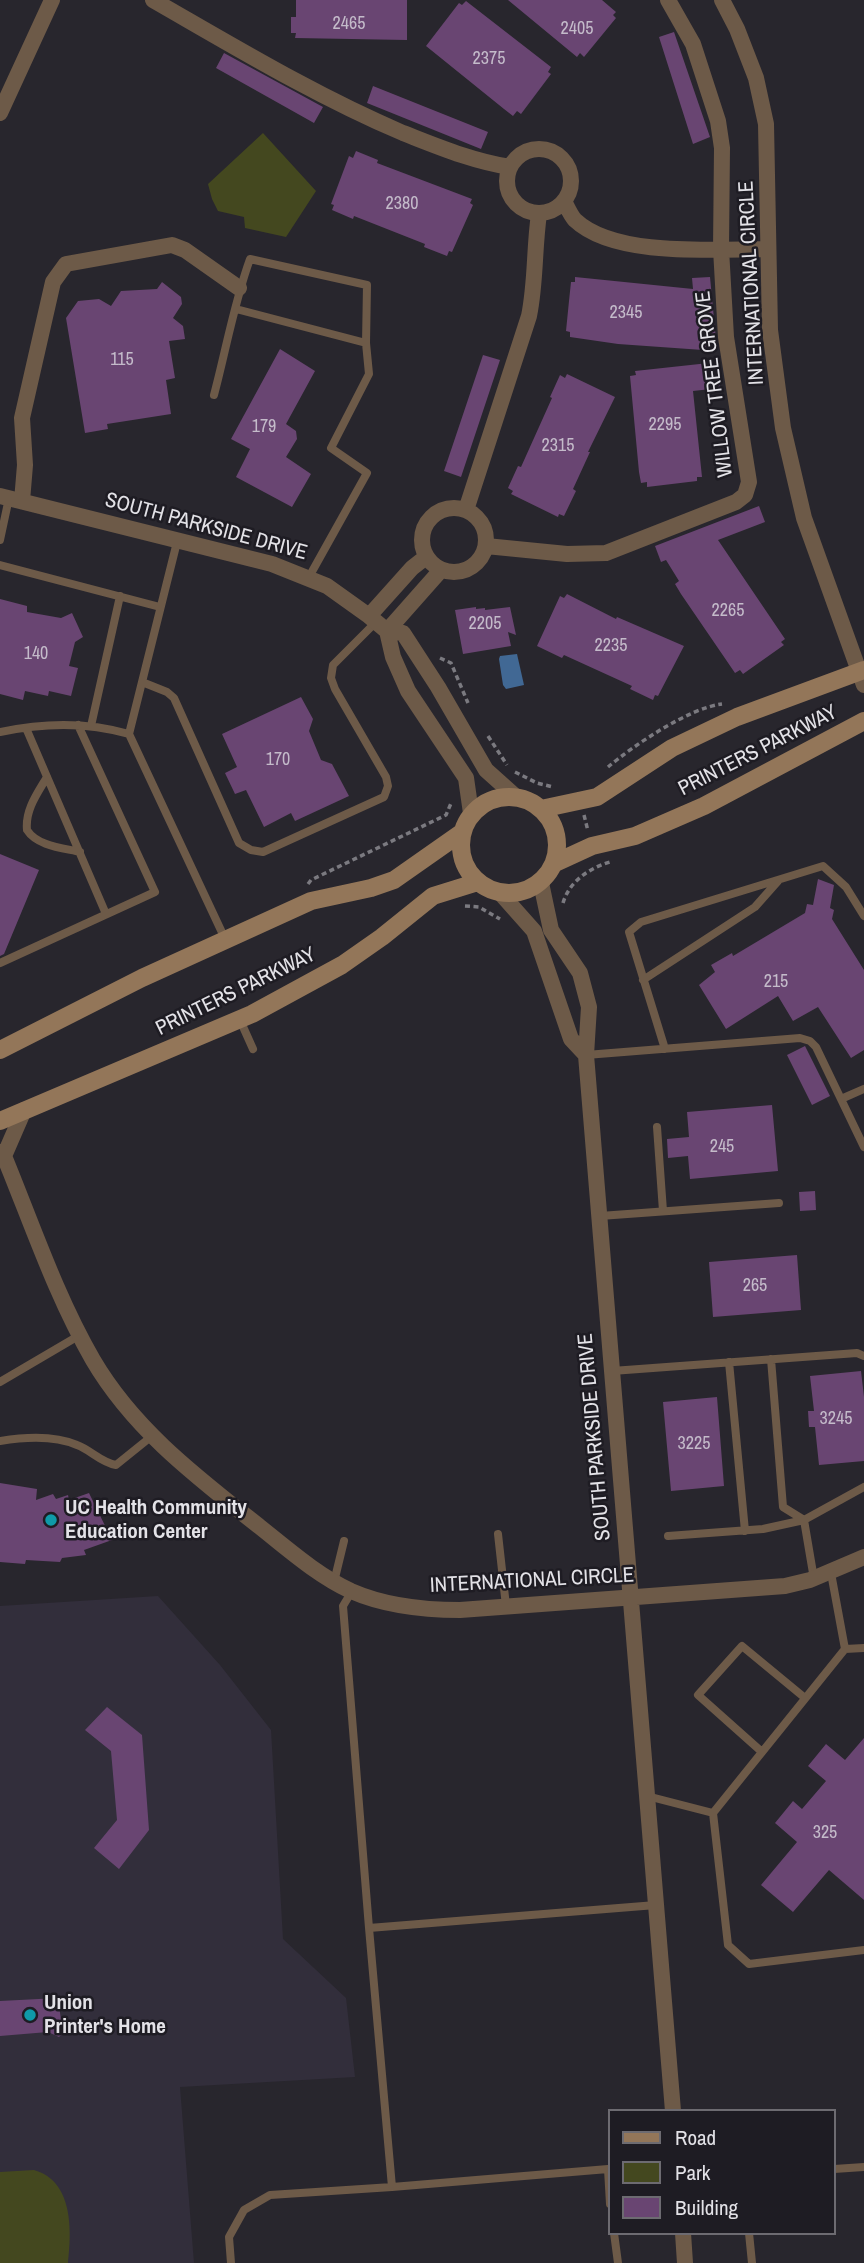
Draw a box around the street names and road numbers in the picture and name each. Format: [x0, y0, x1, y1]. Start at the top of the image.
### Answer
street label: INTERNATIONAL CIRCLE [734, 180, 770, 386]
street label: WILLOW TREE GROVE [691, 289, 739, 479]
street label: SOUTH PARKSIDE DRIVE [102, 488, 310, 566]
street label: PRINTERS PARKWAY [674, 700, 842, 802]
street label: PRINTERS PARKWAY [152, 942, 320, 1042]
street label: SOUTH PARKSIDE DRIVE [573, 1332, 617, 1542]
street label: INTERNATIONAL CIRCLE [429, 1563, 635, 1599]

